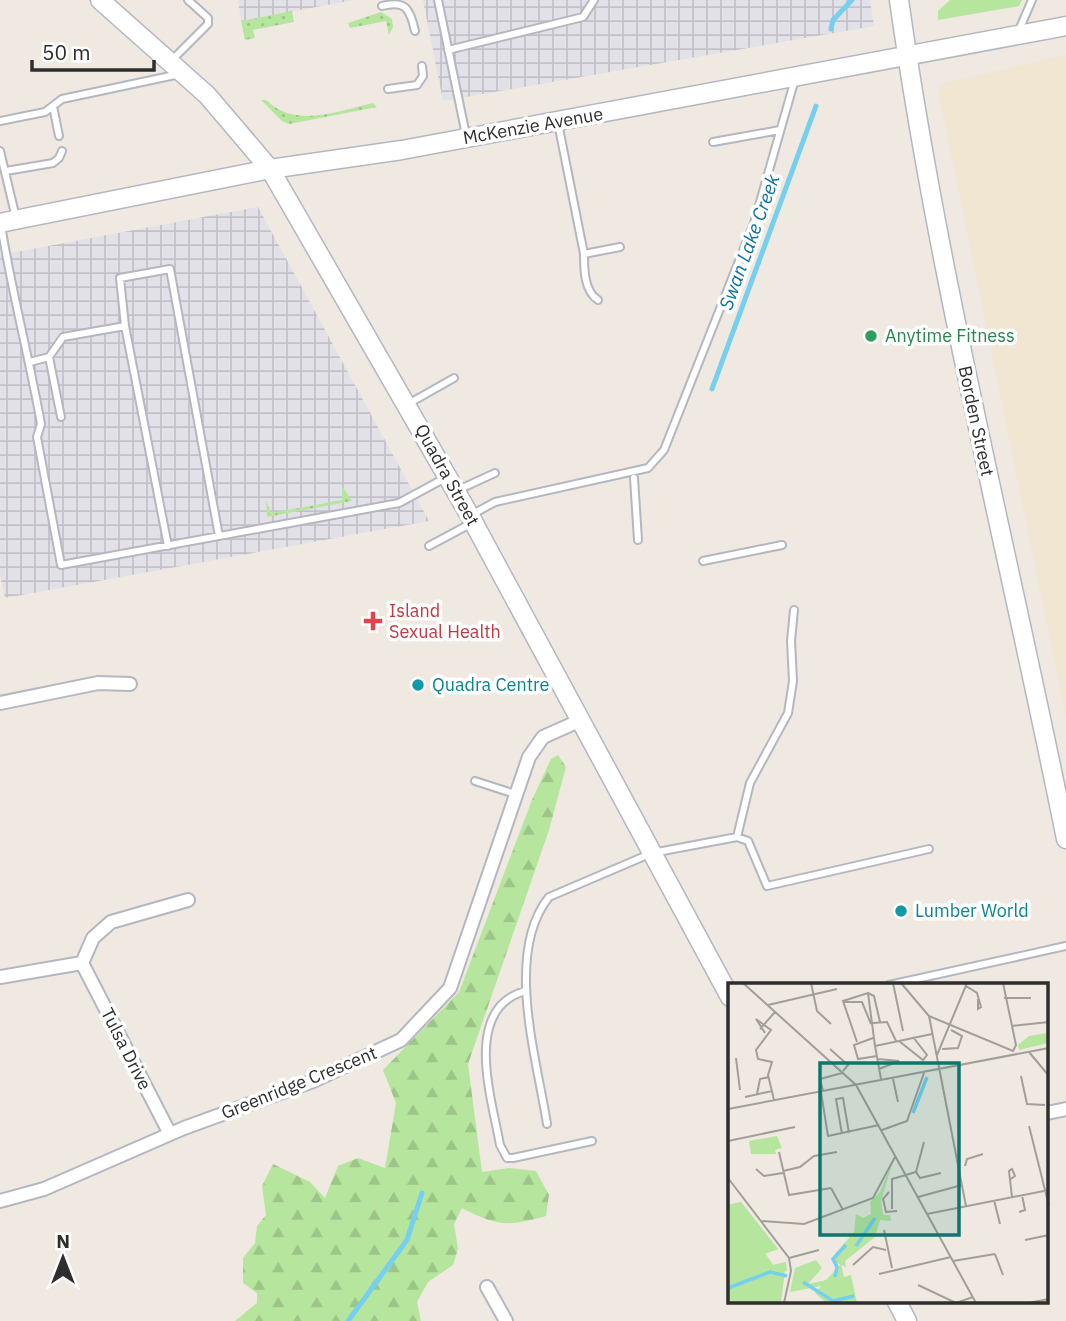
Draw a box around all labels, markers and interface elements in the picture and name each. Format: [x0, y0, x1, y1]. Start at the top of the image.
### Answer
scale bar [32, 28, 154, 72]
text: 50 m [42, 38, 91, 66]
street label: McKenzie Avenue [461, 102, 605, 149]
water label: Swan Lake Creek [713, 170, 785, 313]
place label: Anytime Fitness [885, 324, 1015, 347]
marker: Anytime Fitness [863, 328, 879, 344]
street label: Borden Street [954, 363, 999, 478]
street label: Quadra Street [410, 420, 485, 530]
place label: Island Sexual Health [389, 599, 501, 643]
marker: Island Sexual Health [363, 611, 383, 631]
place label: Quadra Centre [432, 673, 550, 696]
marker: Quadra Centre [410, 677, 426, 693]
place label: Lumber World [915, 899, 1029, 922]
marker: Lumber World [893, 903, 909, 919]
inset map [728, 983, 1048, 1304]
street label: Tulsa Drive [96, 1004, 157, 1094]
street label: Greenridge Crescent [218, 1041, 380, 1124]
north arrow [28, 1223, 98, 1293]
text: N [56, 1229, 70, 1253]

